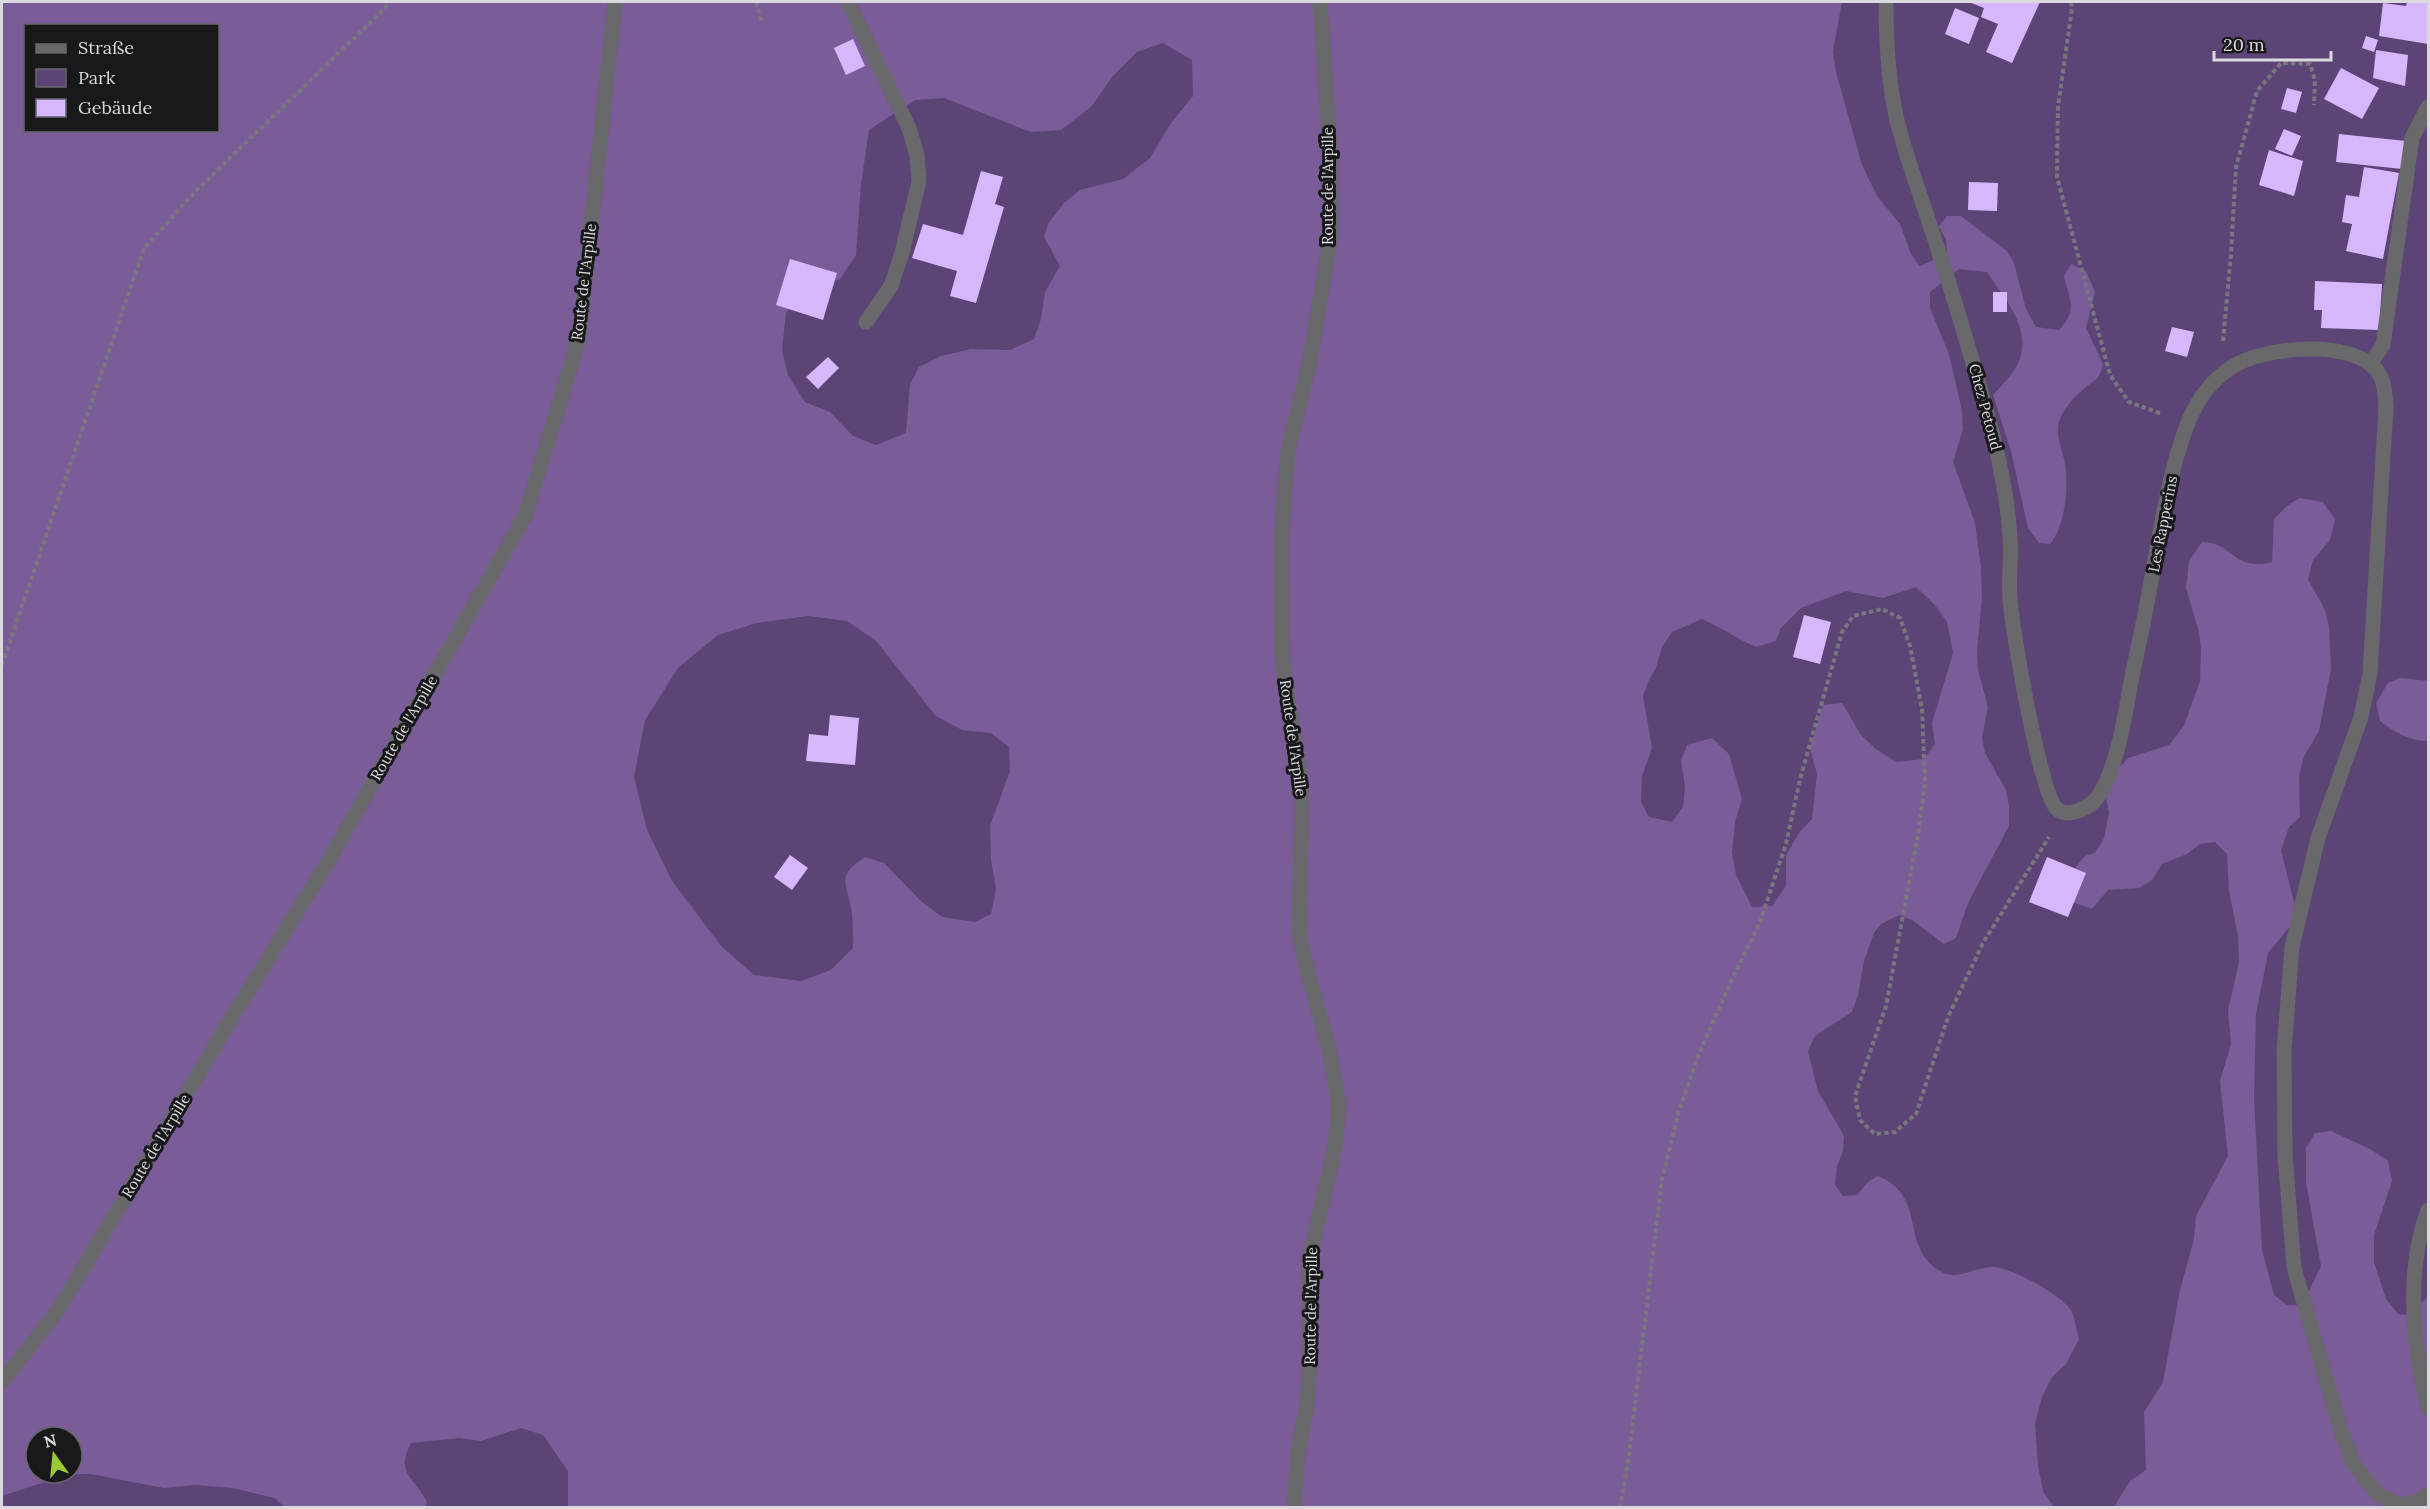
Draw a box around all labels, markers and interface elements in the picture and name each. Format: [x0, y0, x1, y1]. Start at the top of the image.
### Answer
legend [24, 24, 219, 132]
scale bar [2214, 24, 2331, 62]
text: 20 m [2223, 33, 2265, 56]
text: Straße [78, 36, 134, 59]
text: Park [78, 66, 116, 89]
text: Gebäude [78, 96, 153, 119]
street label: Route de l'Arpille [1318, 127, 1337, 245]
street label: Route de l'Arpille [567, 222, 600, 342]
street label: Chez Petoud [1965, 362, 2006, 452]
street label: Les Rapperins [2144, 474, 2181, 574]
street label: Route de l'Arpille [366, 672, 441, 784]
street label: Route de l'Arpille [1276, 678, 1311, 798]
street label: Route de l'Arpille [117, 1090, 194, 1201]
street label: Route de l'Arpille [1300, 1247, 1321, 1365]
north arrow [24, 1425, 84, 1485]
text: N [42, 1429, 59, 1452]

